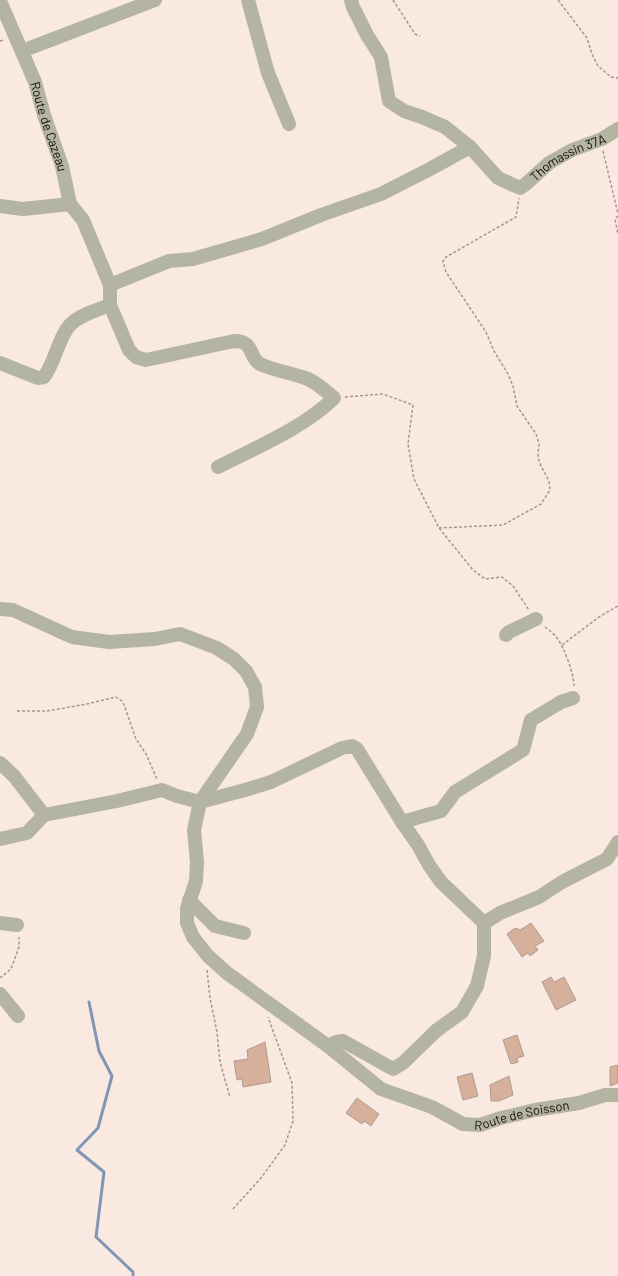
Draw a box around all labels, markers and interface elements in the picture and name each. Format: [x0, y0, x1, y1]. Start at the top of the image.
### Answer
street label: Route de Cazeau [27, 80, 71, 173]
street label: Thomassin 37A [526, 130, 608, 185]
street label: Route de Soisson [474, 1097, 570, 1133]

